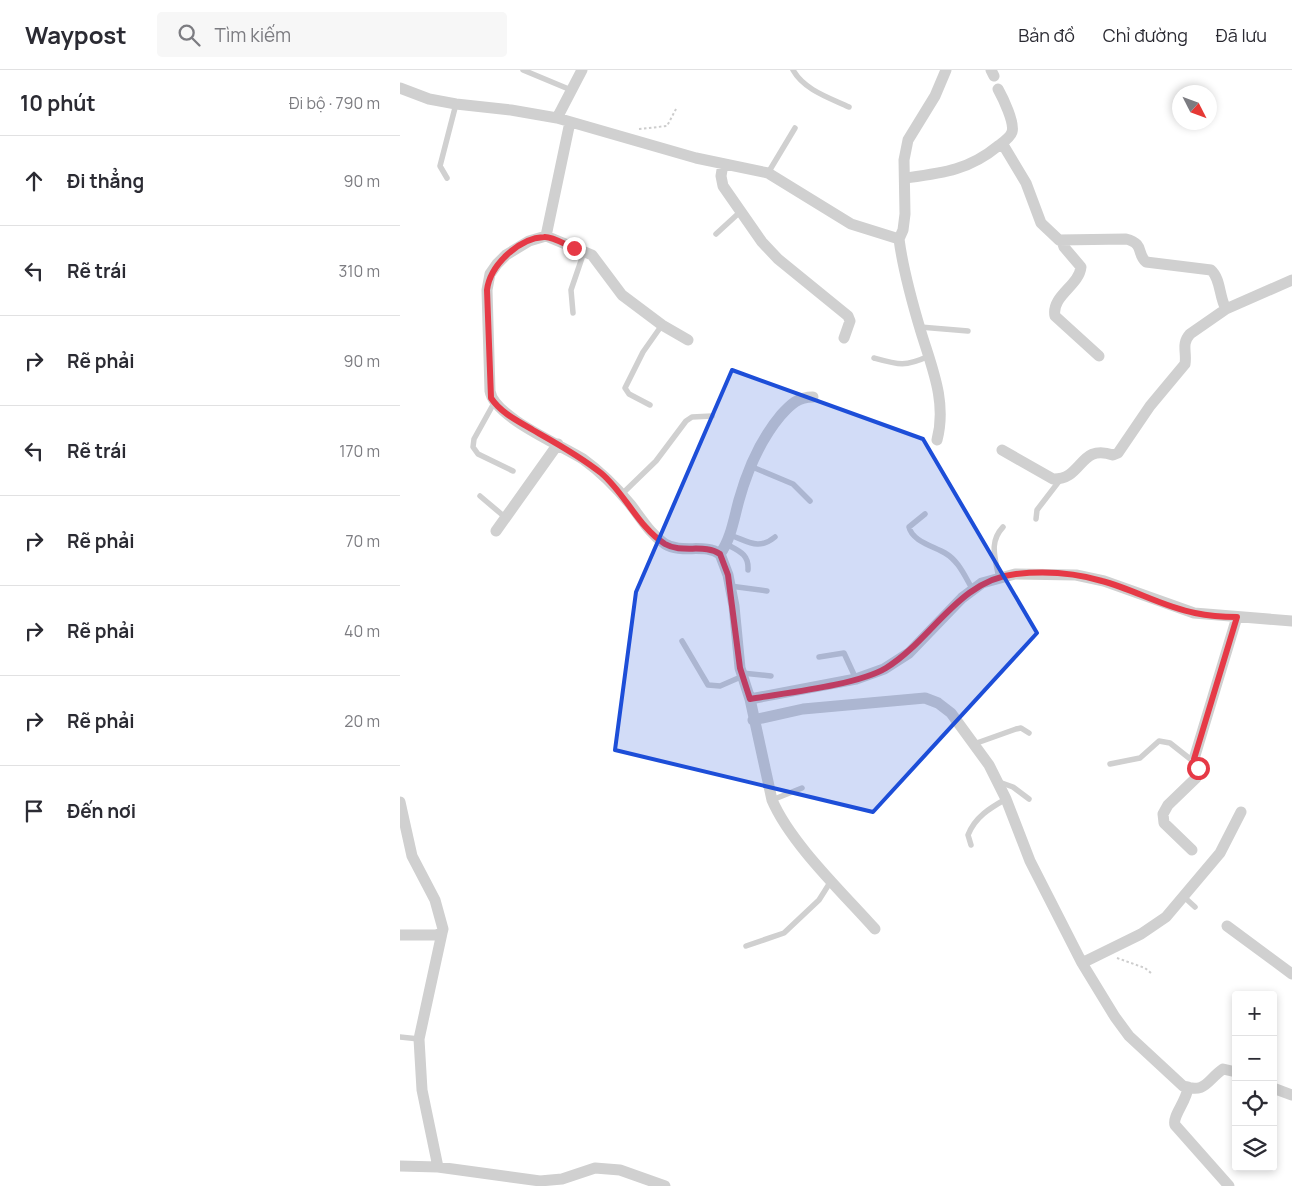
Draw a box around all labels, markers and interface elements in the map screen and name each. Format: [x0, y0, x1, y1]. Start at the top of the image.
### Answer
search box [157, 12, 507, 57]
text: Waypost [25, 18, 127, 51]
icon: search [175, 21, 203, 49]
text: Tìm kiếm [215, 22, 291, 48]
text: Bản đồ [1018, 23, 1075, 47]
text: Chỉ đường [1103, 23, 1188, 47]
text: Đã lưu [1216, 23, 1267, 47]
north arrow [1172, 85, 1217, 130]
text: 10 phút [20, 89, 96, 117]
text: Đi bộ · 790 m [289, 92, 380, 114]
icon: ahead [20, 167, 48, 195]
text: Đi thẳng [67, 168, 144, 194]
text: 90 m [344, 170, 380, 192]
route end [563, 237, 586, 260]
icon: left [20, 257, 48, 285]
text: Rẽ trái [67, 258, 127, 284]
text: 310 m [338, 260, 380, 282]
icon: right [20, 347, 48, 375]
text: Rẽ phải [67, 348, 135, 374]
text: 90 m [344, 350, 380, 372]
icon: left [20, 437, 48, 465]
text: Rẽ trái [67, 438, 127, 464]
text: 170 m [339, 440, 380, 462]
icon: right [20, 527, 48, 555]
text: Rẽ phải [67, 528, 135, 554]
text: 70 m [345, 530, 380, 552]
icon: right [20, 617, 48, 645]
text: Rẽ phải [67, 618, 135, 644]
text: 40 m [344, 620, 380, 642]
icon: right [20, 707, 48, 735]
text: Rẽ phải [67, 708, 135, 734]
text: 20 m [344, 710, 380, 732]
route start [1187, 757, 1210, 780]
icon: arrive [20, 797, 48, 825]
text: Đến nơi [67, 798, 136, 824]
map controls [1232, 991, 1277, 1171]
button: + [1232, 991, 1277, 1036]
button: − [1232, 1036, 1277, 1081]
button: locate [1232, 1081, 1277, 1126]
button: layers [1232, 1126, 1277, 1171]

